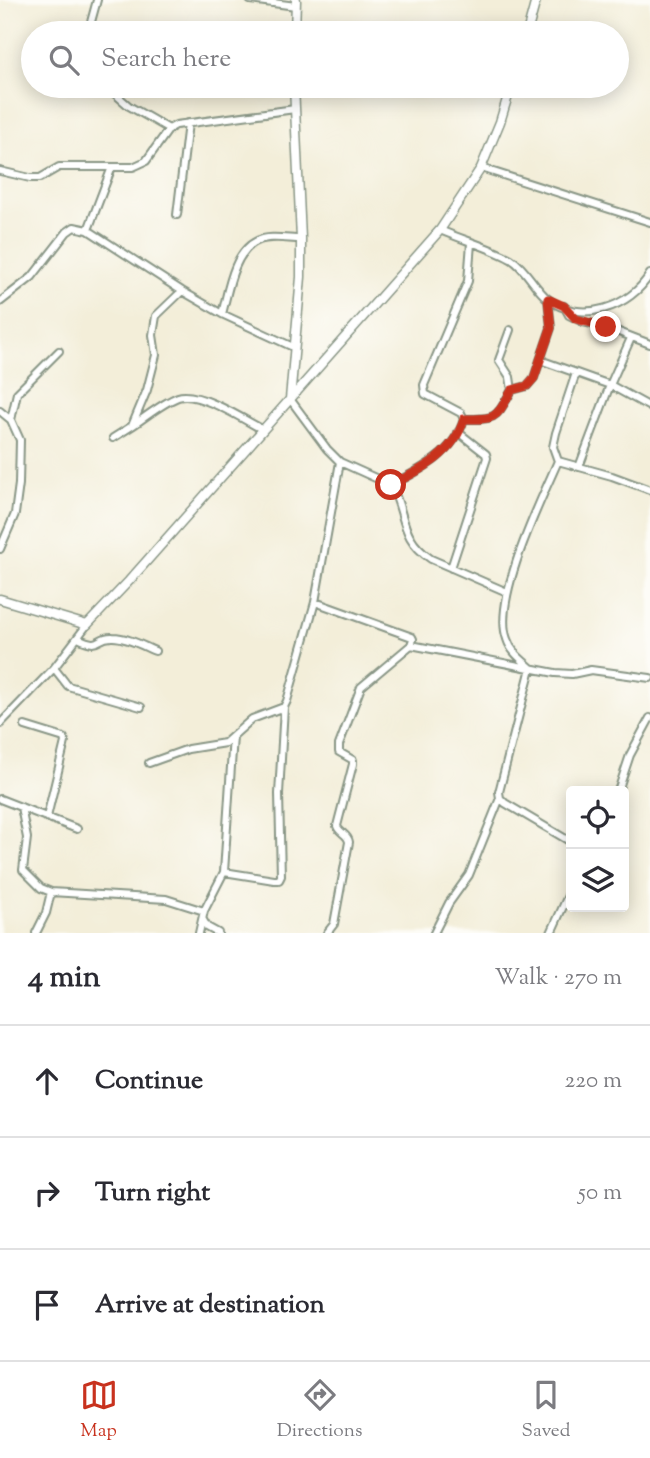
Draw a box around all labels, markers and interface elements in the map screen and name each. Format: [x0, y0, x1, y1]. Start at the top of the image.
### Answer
search box [21, 21, 629, 98]
icon: search [45, 41, 83, 79]
text: Search here [101, 41, 231, 78]
route end [590, 311, 621, 342]
route start [375, 469, 406, 500]
map controls [566, 786, 629, 912]
button: locate [566, 786, 629, 849]
button: layers [566, 849, 629, 912]
text: 4 min [28, 957, 101, 1000]
text: Walk · 270 m [494, 962, 622, 995]
icon: ahead [28, 1062, 66, 1100]
text: Continue [95, 1063, 203, 1100]
text: 220 m [564, 1065, 622, 1098]
icon: right [28, 1174, 66, 1212]
text: Turn right [95, 1175, 210, 1212]
text: 50 m [578, 1177, 622, 1210]
icon: arrive [28, 1286, 66, 1324]
text: Arrive at destination [95, 1287, 325, 1324]
tab: Map [80, 1376, 118, 1445]
tab: Directions [277, 1376, 362, 1445]
tab: Saved [522, 1376, 570, 1445]

